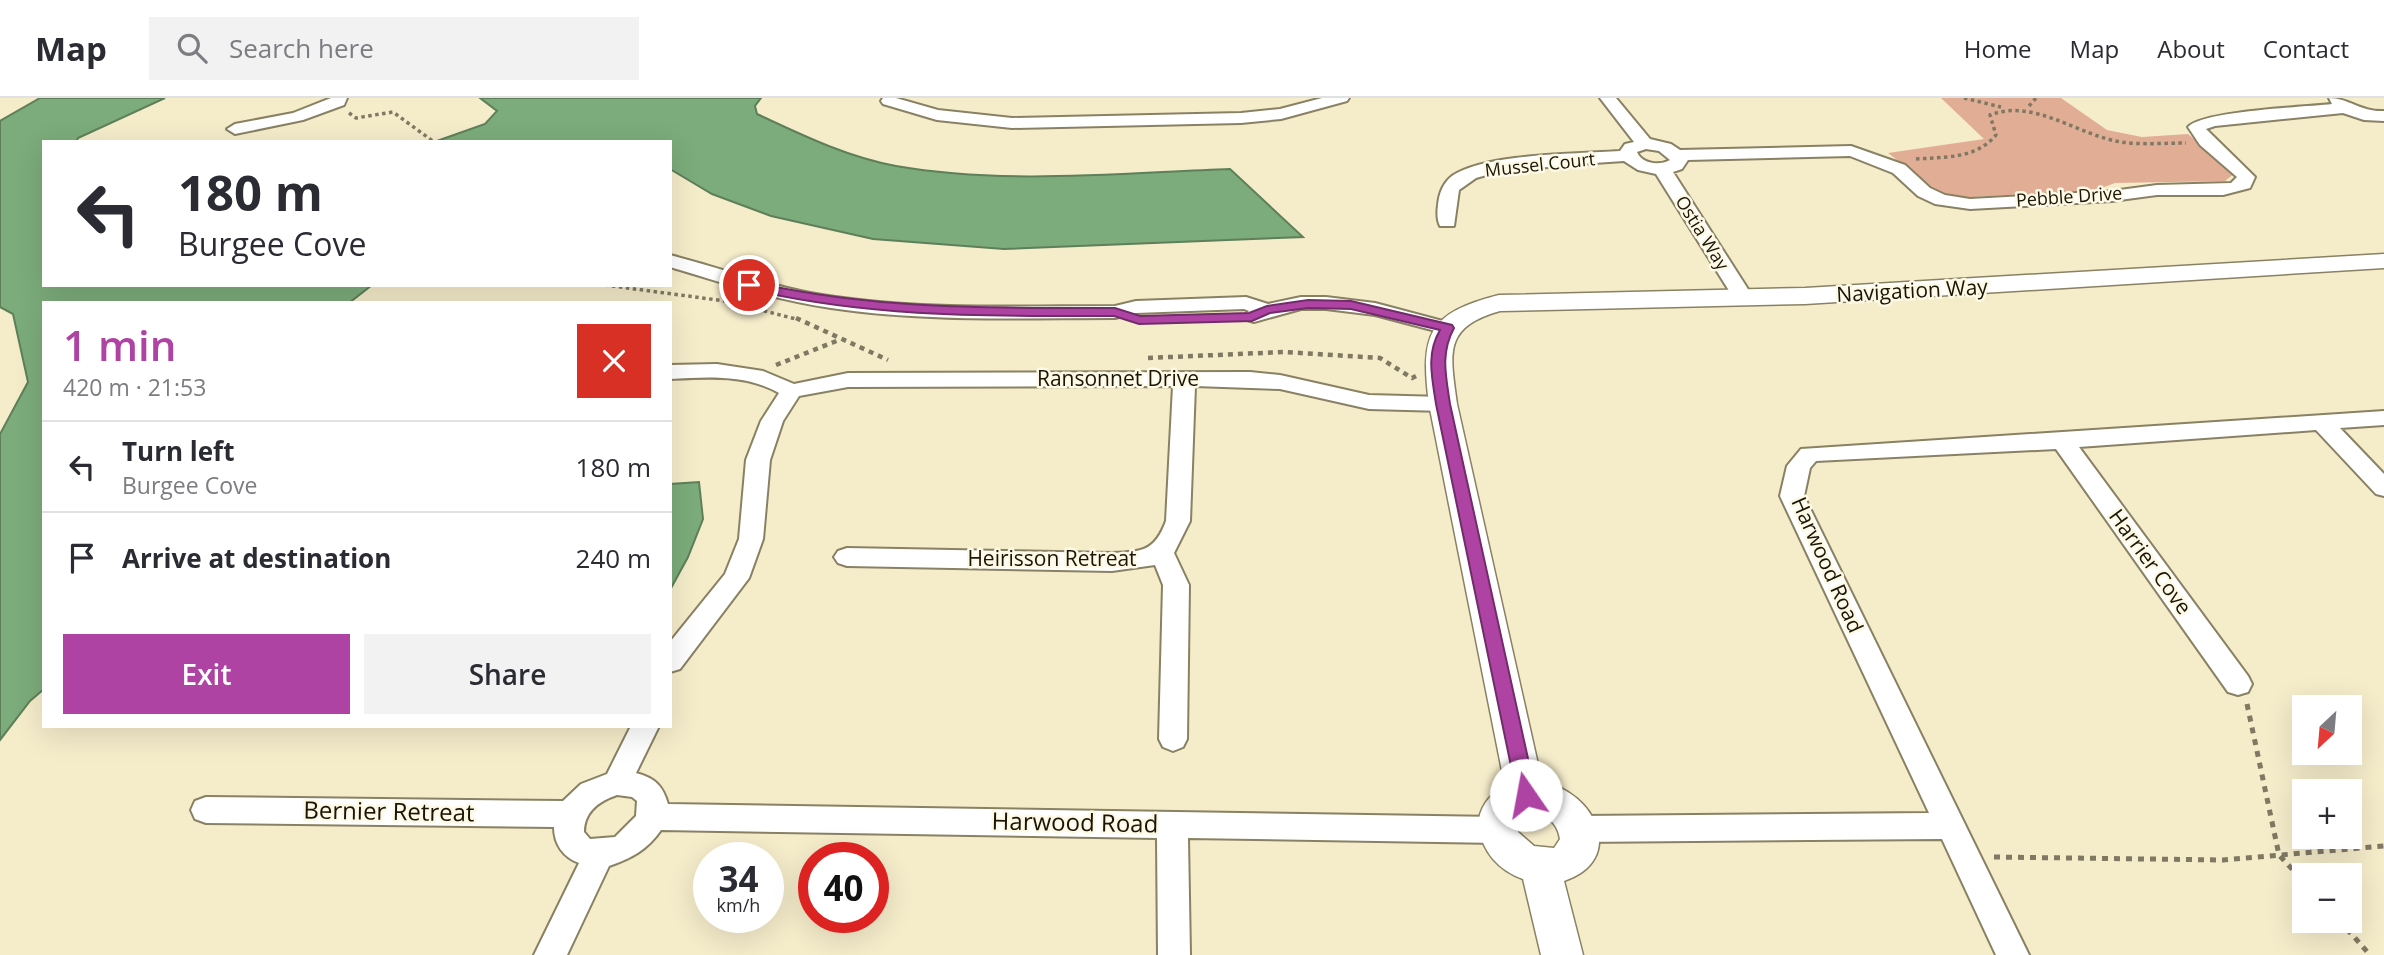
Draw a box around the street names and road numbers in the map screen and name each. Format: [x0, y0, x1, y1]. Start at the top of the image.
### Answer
street label: Mussel Court [1484, 146, 1596, 182]
street label: Pebble Drive [2015, 180, 2123, 212]
street label: Ostia Way [1670, 191, 1736, 275]
street label: Navigation Way [1835, 272, 1989, 308]
street label: Ransonnet Drive [1037, 364, 1199, 392]
street label: Harwood Road [1785, 492, 1870, 637]
street label: Harrier Cove [2103, 503, 2198, 620]
street label: Heirisson Retreat [967, 544, 1137, 572]
street label: Bernier Retreat [303, 793, 475, 828]
street label: Harwood Road [992, 804, 1159, 839]

